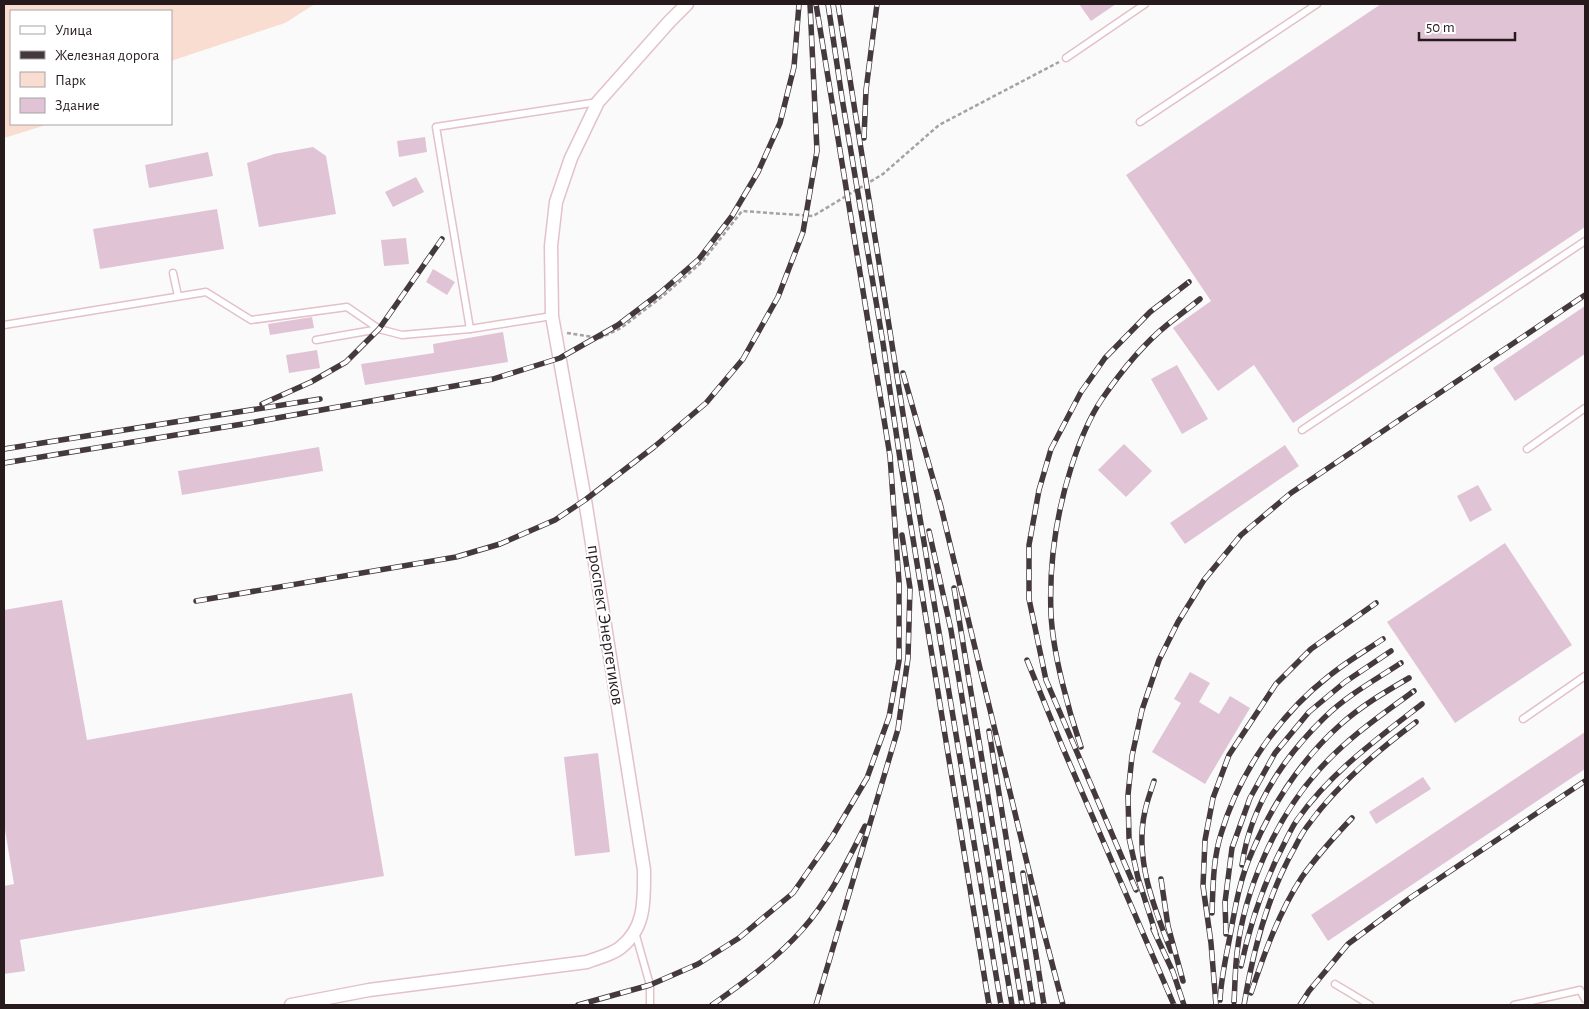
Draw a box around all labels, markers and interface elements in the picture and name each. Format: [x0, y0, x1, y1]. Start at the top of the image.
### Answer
legend [10, 10, 172, 125]
scale bar [1419, 10, 1515, 42]
text: 50 m [1426, 20, 1455, 35]
text: Улица [55, 23, 92, 38]
text: Железная дорога [55, 48, 160, 63]
text: Парк [55, 73, 86, 88]
text: Здание [55, 98, 100, 113]
street label: проспект Энергетиков [583, 544, 627, 706]

